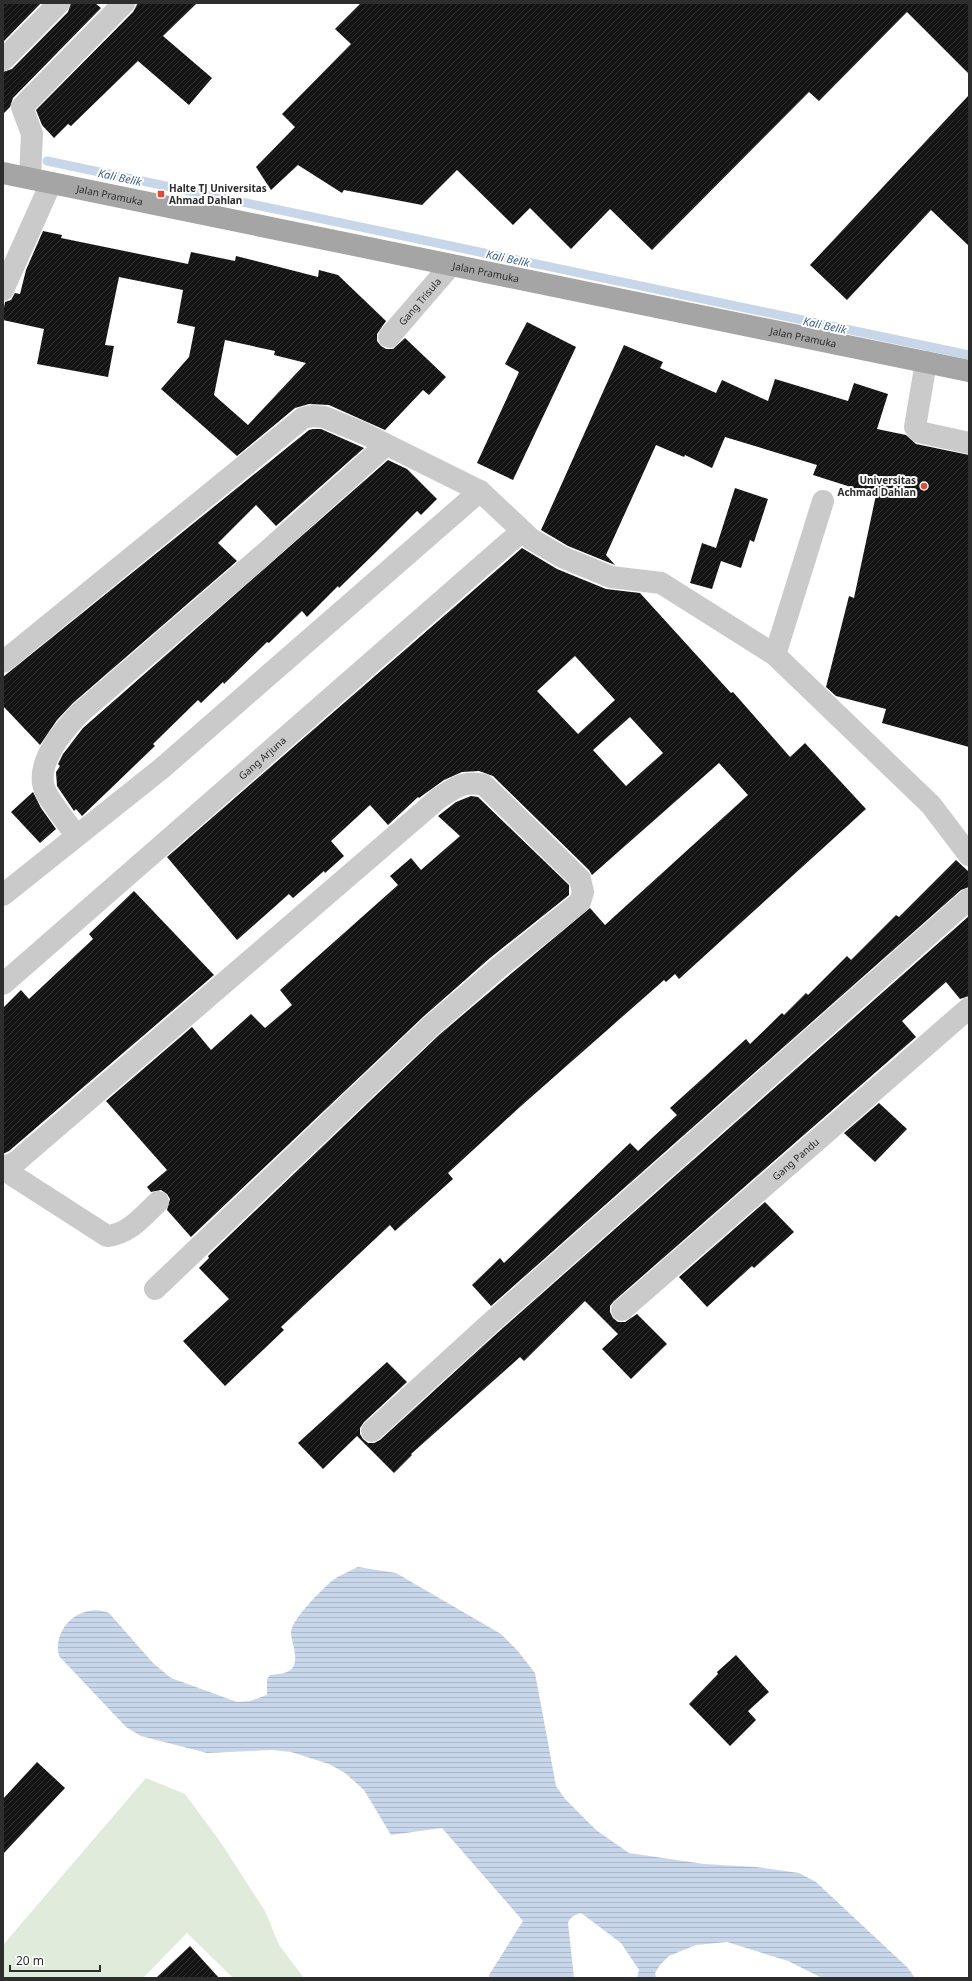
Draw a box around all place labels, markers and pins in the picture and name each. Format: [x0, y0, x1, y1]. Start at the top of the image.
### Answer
place label: Halte TJ Universitas Ahmad Dahlan [169, 181, 267, 207]
marker: Halte TJ Universitas Ahmad Dahlan [156, 189, 166, 199]
place label: Universitas Achmad Dahlan [837, 473, 916, 499]
marker: Universitas Achmad Dahlan [919, 481, 929, 491]

